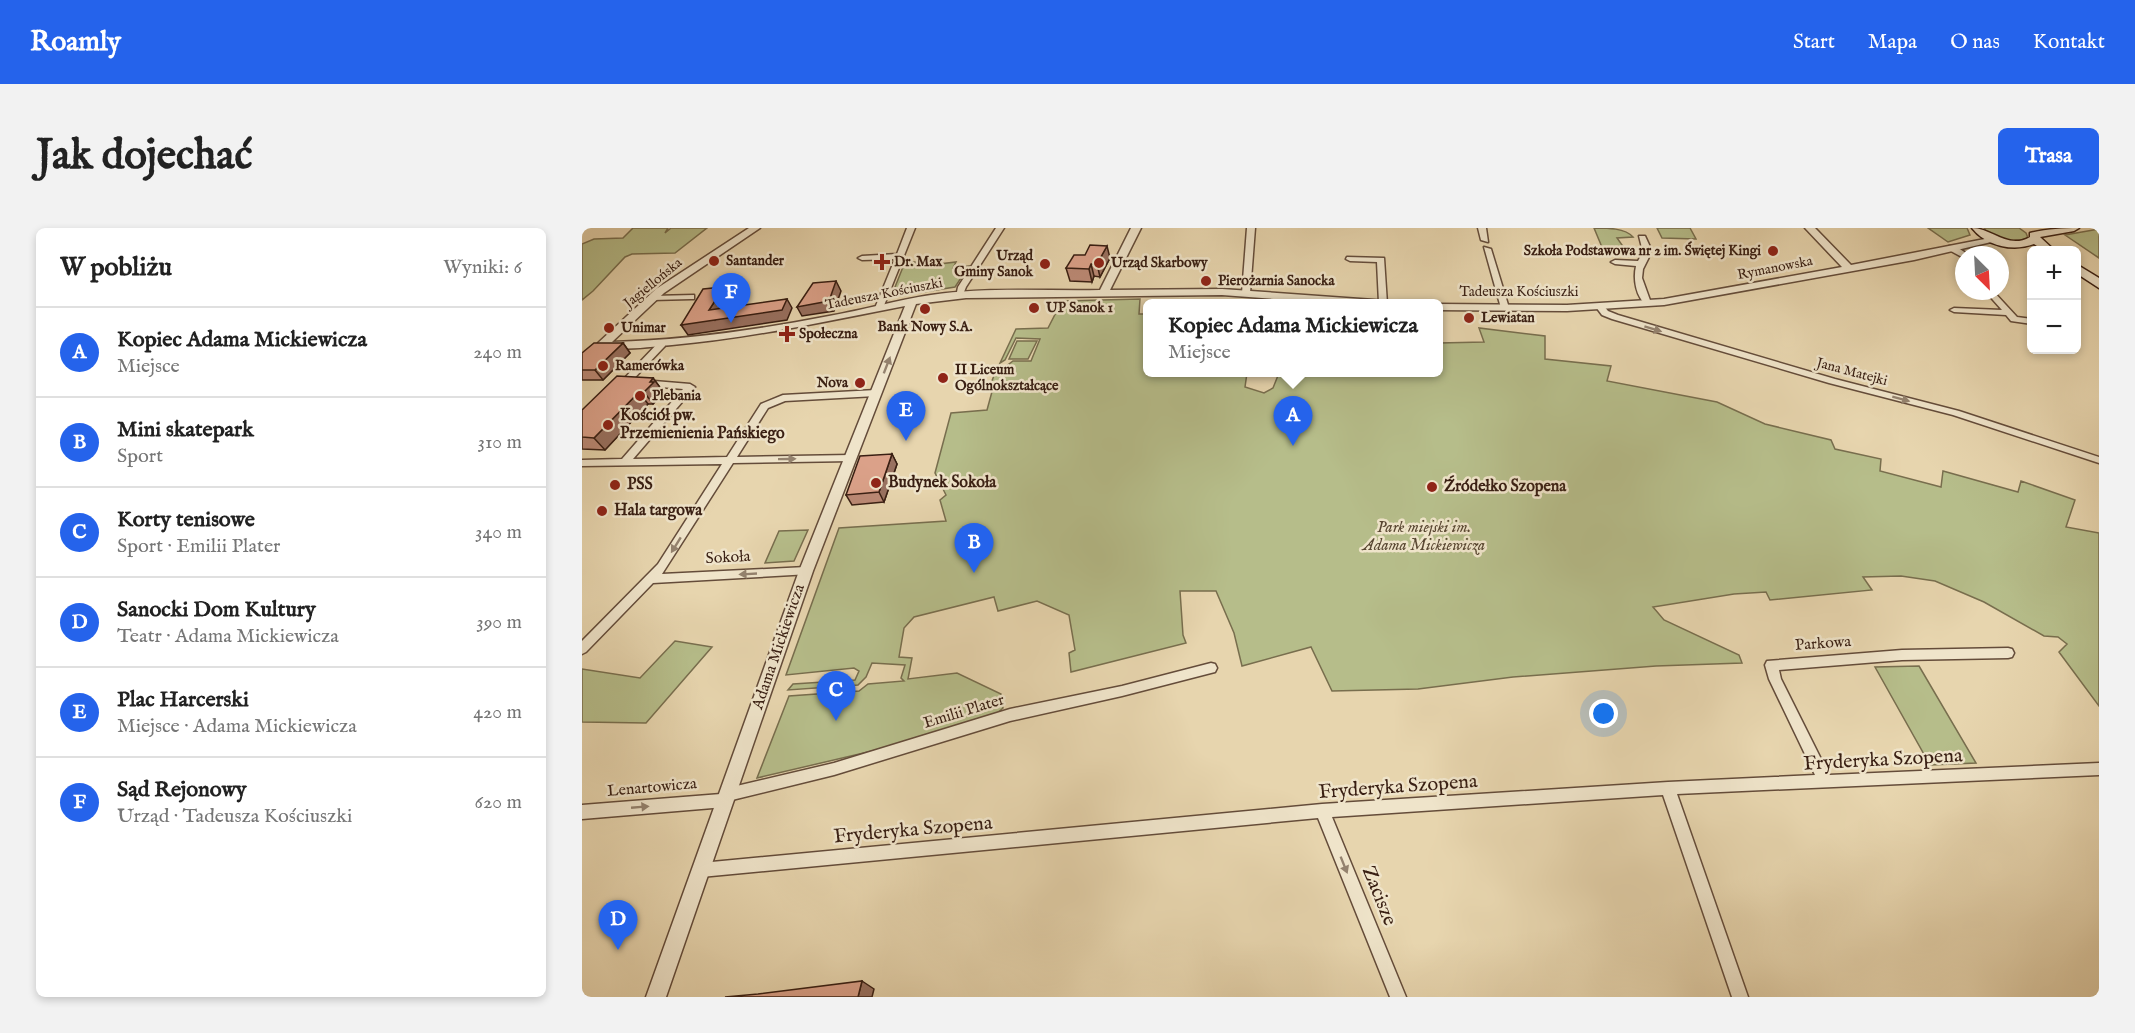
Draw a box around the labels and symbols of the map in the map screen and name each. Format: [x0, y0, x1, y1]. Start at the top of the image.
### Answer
place label: Szkoła Podstawowa nr 2 im. Świętej Kingi [1524, 241, 1761, 260]
marker: Szkoła Podstawowa nr 2 im. Świętej Kingi [1766, 244, 1780, 258]
north arrow [1955, 246, 2009, 300]
place label: Urząd Gminy Sanok [954, 247, 1034, 281]
place label: Santander [726, 252, 785, 270]
street label: Rymanowska [1736, 252, 1815, 284]
street label: Jagiellońska [619, 253, 687, 313]
place label: Dr. Max [894, 253, 943, 271]
marker: Santander [707, 254, 721, 268]
place label: Urząd Skarbowy [1110, 254, 1209, 272]
marker: Dr. Max [875, 255, 889, 269]
marker: Urząd Skarbowy [1092, 256, 1106, 270]
marker: Urząd Gminy Sanok [1038, 257, 1052, 271]
place label: Pierożarnia Sanocka [1218, 272, 1336, 290]
pin: F [712, 274, 750, 323]
street label: Tadeusza Kościuszki [824, 274, 944, 314]
marker: Pierożarnia Sanocka [1199, 274, 1213, 288]
street label: Tadeusza Kościuszki [1460, 283, 1579, 301]
place label: UP Sanok 1 [1045, 299, 1113, 317]
marker: UP Sanok 1 [1027, 301, 1041, 315]
marker: Bank Nowy S.A. [918, 302, 932, 316]
place label: Lewiatan [1481, 309, 1535, 327]
marker: Lewiatan [1462, 311, 1476, 325]
place label: Bank Nowy S.A. [878, 318, 972, 336]
place label: Unimar [620, 319, 667, 337]
marker: Unimar [602, 321, 616, 335]
place label: Społeczna [799, 325, 858, 343]
one-way arrow [1644, 325, 1662, 334]
marker: Społeczna [780, 327, 794, 341]
street label: Jana Matejki [1812, 353, 1890, 390]
one-way arrow [883, 355, 893, 373]
place label: Ramerówka [615, 357, 685, 375]
marker: Ramerówka [596, 359, 610, 373]
place label: II Liceum Ogólnokształcące [955, 361, 1059, 395]
marker: II Liceum Ogólnokształcące [936, 371, 950, 385]
place label: Nova [816, 374, 849, 392]
marker: Nova [853, 376, 867, 390]
place label: Plebania [652, 387, 702, 405]
marker: Plebania [633, 389, 647, 403]
pin: E [886, 392, 926, 441]
one-way arrow [1892, 395, 1910, 404]
pin: A [1274, 396, 1312, 446]
place label: Kościół pw. Przemienienia Pańskiego [620, 406, 785, 444]
marker: Kościół pw. Przemienienia Pańskiego [601, 418, 615, 432]
one-way arrow [778, 454, 797, 464]
place label: Budynek Sokoła [888, 473, 997, 493]
place label: PSS [627, 475, 653, 495]
place label: Źródełko Szopena [1444, 475, 1567, 497]
marker: Budynek Sokoła [869, 476, 883, 490]
marker: PSS [608, 478, 622, 492]
marker: Źródełko Szopena [1425, 480, 1439, 494]
place label: Hala targowa [614, 501, 703, 521]
marker: Hala targowa [595, 504, 609, 518]
park label: Park miejski im. Adama Mickiewicza [1361, 518, 1485, 556]
pin: B [954, 524, 994, 573]
one-way arrow [670, 537, 681, 553]
street label: Sokoła [705, 547, 751, 569]
one-way arrow [738, 569, 757, 578]
street label: Adama Mickiewicza [748, 582, 810, 713]
street label: Parkowa [1794, 632, 1852, 656]
pin: C [816, 672, 856, 721]
street label: Emilii Plater [921, 690, 1007, 734]
your location [1589, 699, 1618, 728]
street label: Fryderyka Szopena [1803, 743, 1964, 777]
street label: Fryderyka Szopena [1318, 769, 1479, 805]
street label: Lenartowicza [606, 774, 698, 802]
one-way arrow [631, 802, 650, 812]
street label: Fryderyka Szopena [833, 811, 994, 849]
one-way arrow [1339, 857, 1349, 875]
street label: Zacisze [1356, 863, 1402, 929]
pin: D [598, 900, 638, 950]

